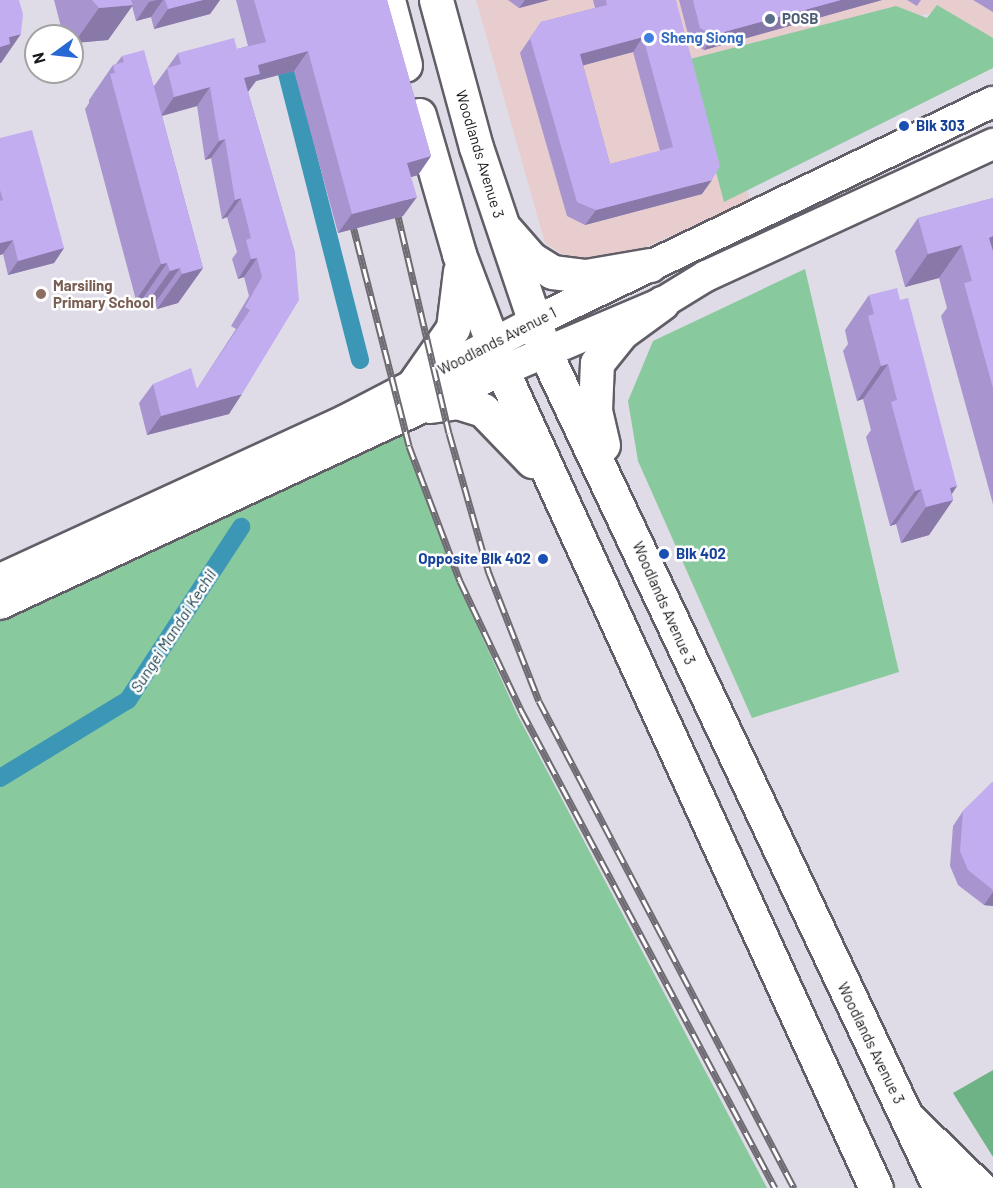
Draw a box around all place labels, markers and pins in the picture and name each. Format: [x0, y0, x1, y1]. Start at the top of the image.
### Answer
place label: POSB [782, 10, 818, 28]
marker: POSB [763, 12, 777, 26]
place label: Sheng Siong [661, 29, 743, 47]
marker: Sheng Siong [642, 31, 656, 45]
place label: Blk 303 [916, 117, 965, 135]
marker: Blk 303 [897, 119, 911, 133]
place label: Marsiling Primary School [53, 276, 154, 311]
marker: Marsiling Primary School [34, 287, 48, 301]
place label: Blk 402 [676, 545, 726, 563]
marker: Blk 402 [657, 547, 671, 561]
place label: Opposite Blk 402 [418, 550, 531, 568]
marker: Opposite Blk 402 [536, 552, 550, 566]

